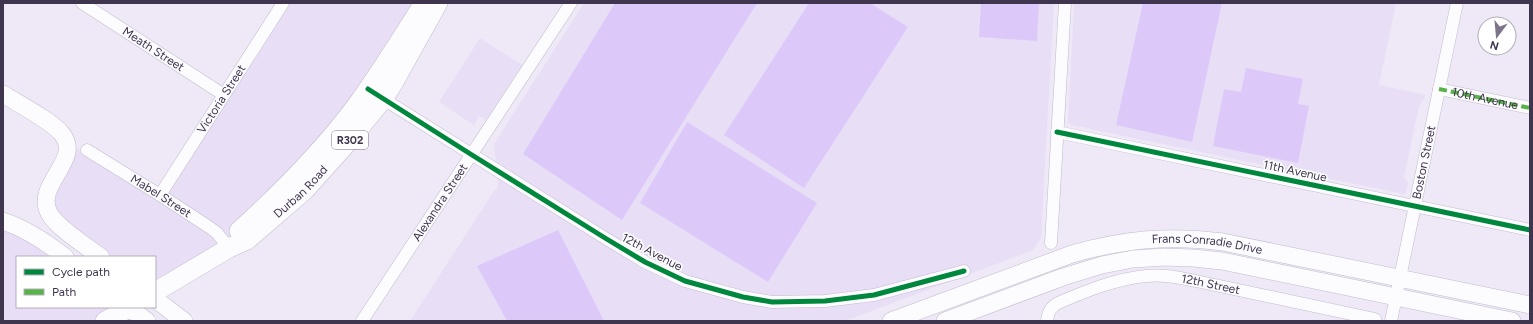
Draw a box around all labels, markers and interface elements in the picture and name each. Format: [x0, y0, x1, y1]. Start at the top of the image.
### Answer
north arrow [1477, 16, 1517, 56]
street label: Meath Street [120, 24, 187, 75]
text: N [1488, 38, 1500, 53]
street label: Victoria Street [194, 62, 249, 136]
street label: 10th Avenue [1451, 85, 1520, 112]
street label: Boston Street [1409, 124, 1438, 200]
road number: R302 [332, 131, 368, 149]
street label: 11th Avenue [1262, 157, 1329, 185]
street label: Alexandra Street [410, 161, 471, 244]
street label: Durban Road [271, 163, 331, 221]
street label: Mabel Street [128, 172, 194, 221]
street label: 12th Avenue [619, 230, 685, 274]
street label: Frans Conradie Drive [1151, 232, 1264, 257]
legend [16, 256, 156, 308]
text: Cycle path [52, 265, 110, 279]
street label: 12th Street [1180, 271, 1242, 297]
text: Path [52, 285, 76, 299]

